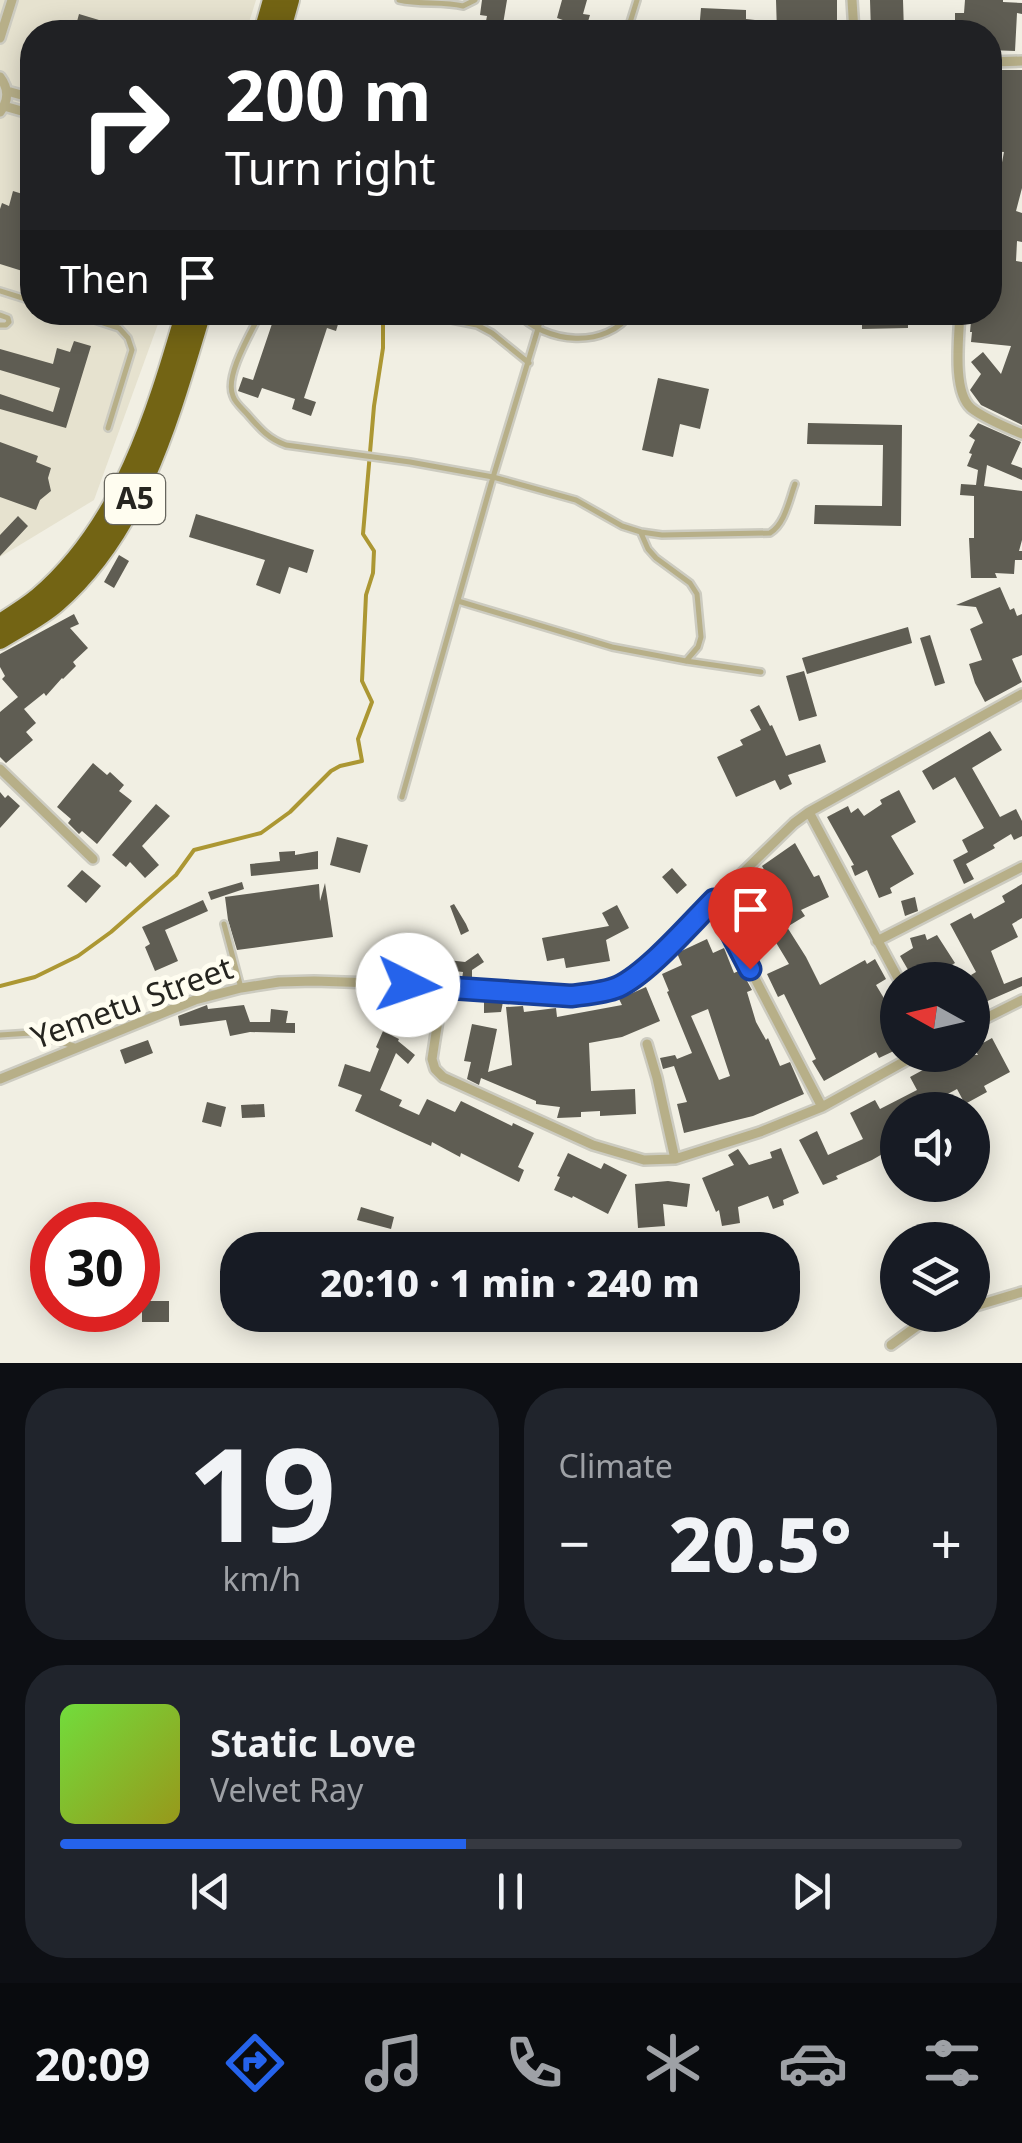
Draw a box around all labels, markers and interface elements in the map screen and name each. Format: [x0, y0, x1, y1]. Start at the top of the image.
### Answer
text: 200 m [225, 46, 432, 142]
icon: right [60, 60, 190, 190]
text: Turn right [225, 137, 436, 198]
icon: arrive [170, 250, 225, 305]
text: Then [60, 252, 150, 304]
road number: A5 [105, 474, 165, 524]
pin [708, 867, 793, 970]
icon: arrive [723, 882, 778, 937]
position arrow [356, 933, 460, 1037]
street label: Yemetu Street [25, 945, 238, 1058]
north arrow [880, 962, 990, 1072]
map controls [880, 962, 990, 1332]
button: sound [880, 1092, 990, 1202]
speed limit sign: 30 [30, 1202, 160, 1332]
button: layers [880, 1222, 990, 1332]
text: 20:10 · 1 min · 240 m [320, 1256, 700, 1308]
text: 19 [187, 1403, 336, 1580]
text: Climate [559, 1444, 673, 1487]
text: 20.5° [669, 1492, 852, 1594]
text: − [559, 1505, 590, 1580]
text: + [931, 1505, 962, 1580]
text: km/h [222, 1557, 301, 1600]
text: Static Love [210, 1716, 416, 1768]
text: Velvet Ray [210, 1768, 363, 1811]
icon: previous [183, 1864, 238, 1919]
icon: pause [483, 1864, 538, 1919]
icon: next [784, 1864, 839, 1919]
icon: directions [220, 2028, 290, 2098]
icon: music [359, 2028, 429, 2098]
icon: phone [499, 2028, 569, 2098]
icon: climate [638, 2028, 708, 2098]
icon: car [778, 2028, 848, 2098]
icon: filters [917, 2028, 987, 2098]
text: 20:09 [35, 2033, 150, 2094]

